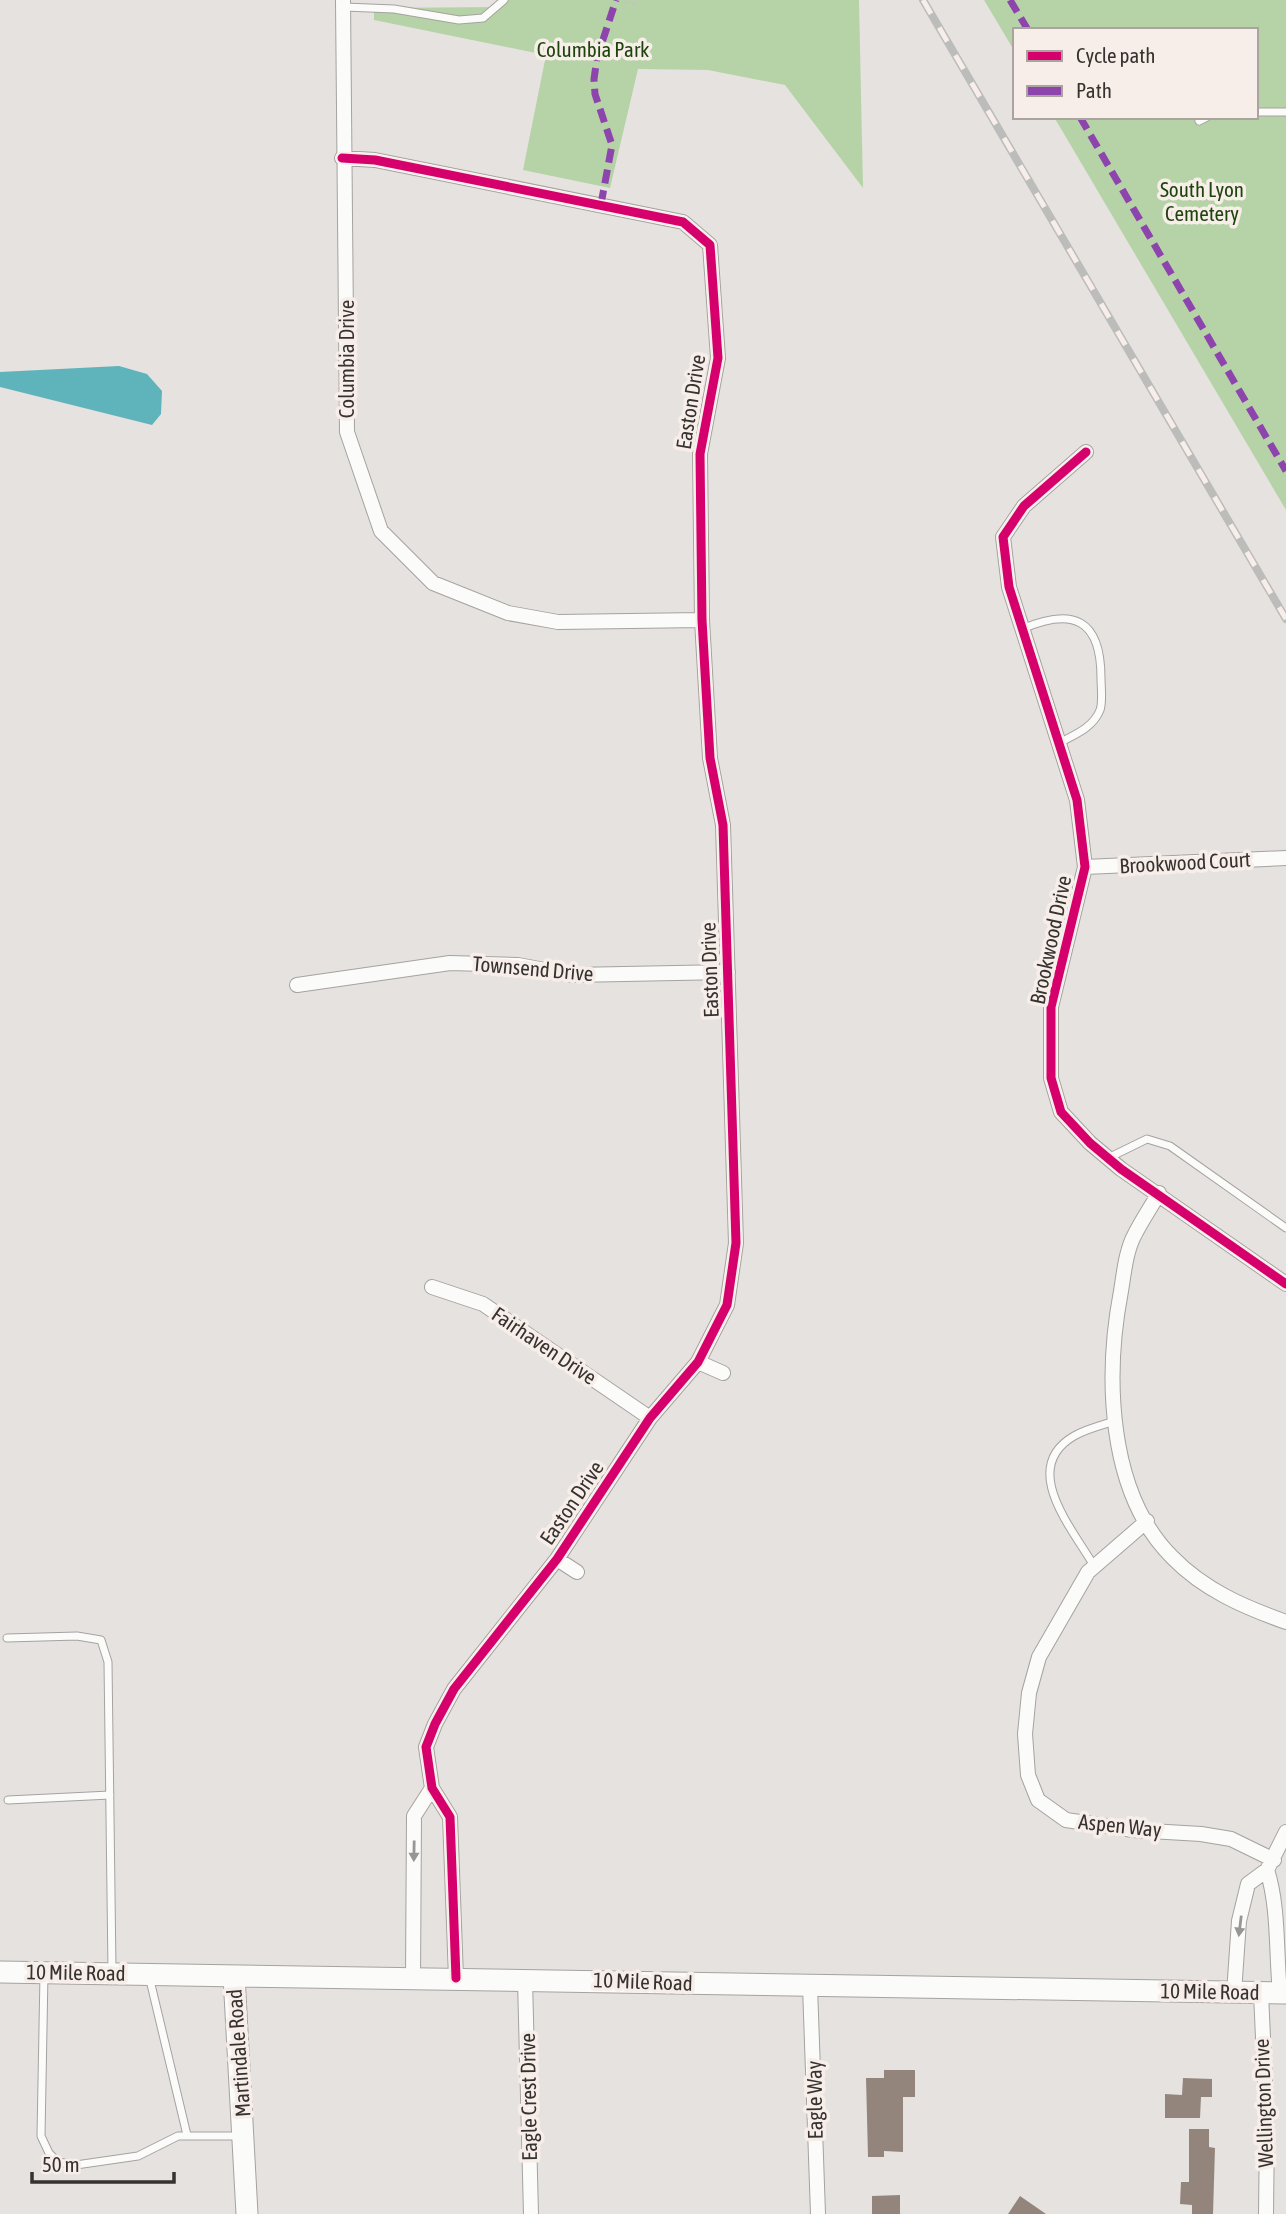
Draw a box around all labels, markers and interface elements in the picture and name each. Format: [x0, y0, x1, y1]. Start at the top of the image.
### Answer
legend [1013, 28, 1258, 119]
park label: Columbia Park [537, 37, 649, 61]
text: Cycle path [1076, 43, 1155, 67]
text: Path [1076, 78, 1112, 102]
park label: South Lyon Cemetery [1160, 177, 1244, 225]
street label: Columbia Drive [334, 300, 358, 418]
street label: Easton Drive [671, 353, 709, 451]
street label: Brookwood Court [1119, 847, 1251, 877]
street label: Brookwood Drive [1025, 873, 1075, 1006]
street label: Easton Drive [695, 922, 723, 1018]
street label: Townsend Drive [472, 951, 594, 985]
street label: Fairhaven Drive [488, 1302, 601, 1389]
street label: Easton Drive [534, 1456, 608, 1549]
street label: Aspen Way [1077, 1809, 1163, 1841]
one-way arrow [408, 1840, 420, 1862]
one-way arrow [1234, 1915, 1245, 1937]
street label: 10 Mile Road [26, 1959, 126, 1985]
street label: 10 Mile Road [593, 1967, 693, 1995]
street label: 10 Mile Road [1160, 1978, 1260, 2004]
street label: Martindale Road [222, 1988, 254, 2118]
street label: Eagle Crest Drive [515, 2033, 541, 2161]
street label: Wellington Drive [1249, 2038, 1277, 2168]
street label: Eagle Way [801, 2060, 827, 2139]
scale bar [32, 2140, 173, 2184]
text: 50 m [42, 2152, 80, 2176]

